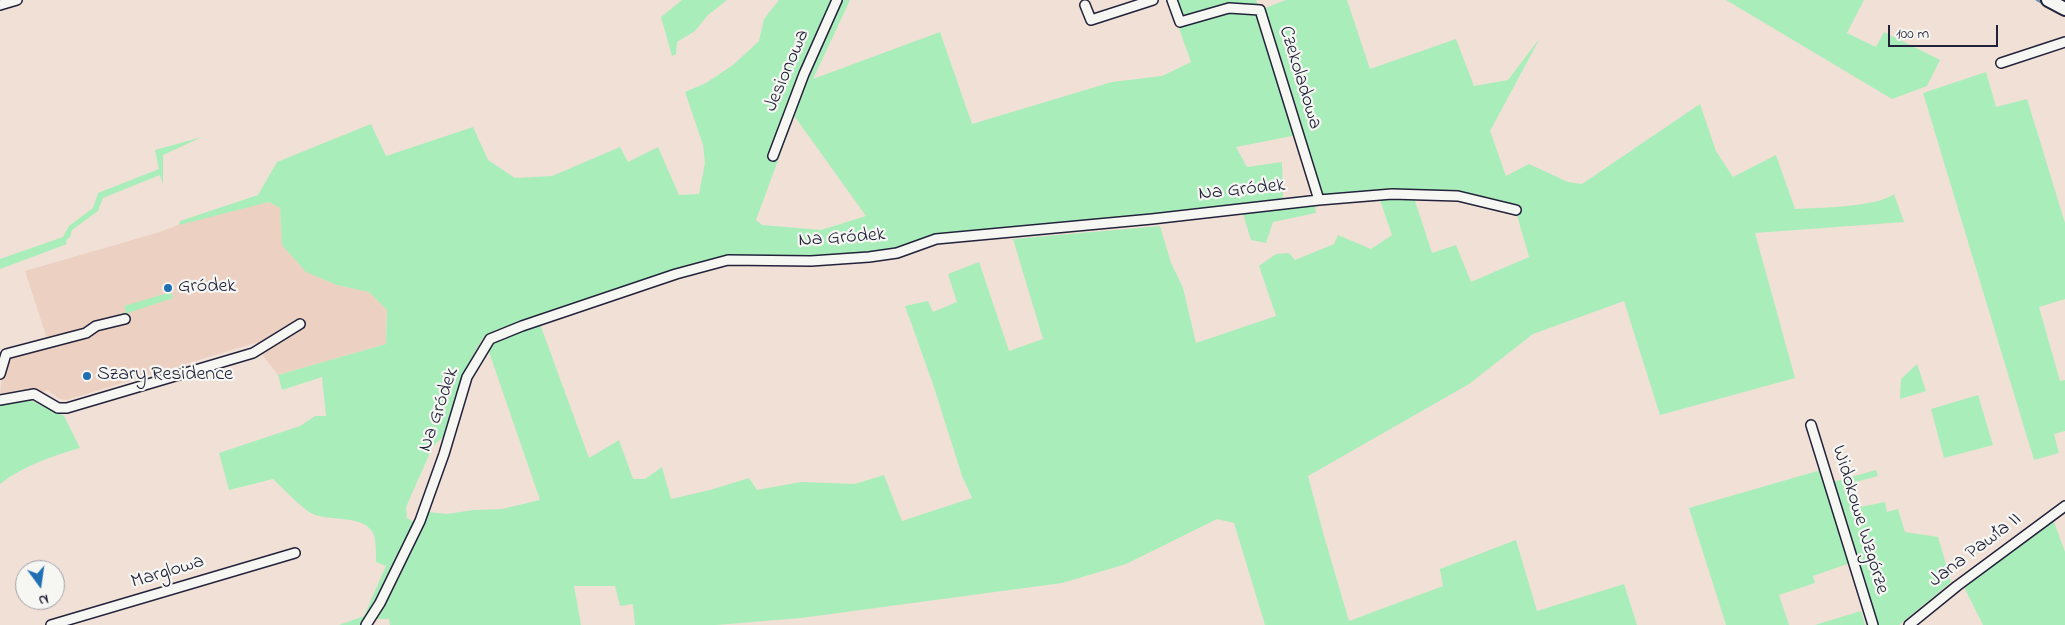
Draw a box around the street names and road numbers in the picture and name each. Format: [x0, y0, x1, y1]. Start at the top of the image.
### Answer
street label: Czekoladowa [1272, 24, 1326, 132]
street label: Jesionowa [760, 26, 816, 116]
street label: Na Gródek [1197, 174, 1287, 208]
street label: Na Gródek [798, 224, 886, 254]
street label: Na Gródek [414, 365, 466, 455]
street label: Widokowe Wzgórze [1825, 443, 1893, 597]
street label: Jana Pawła II [1925, 508, 2027, 594]
street label: Marglowa [129, 551, 207, 595]

